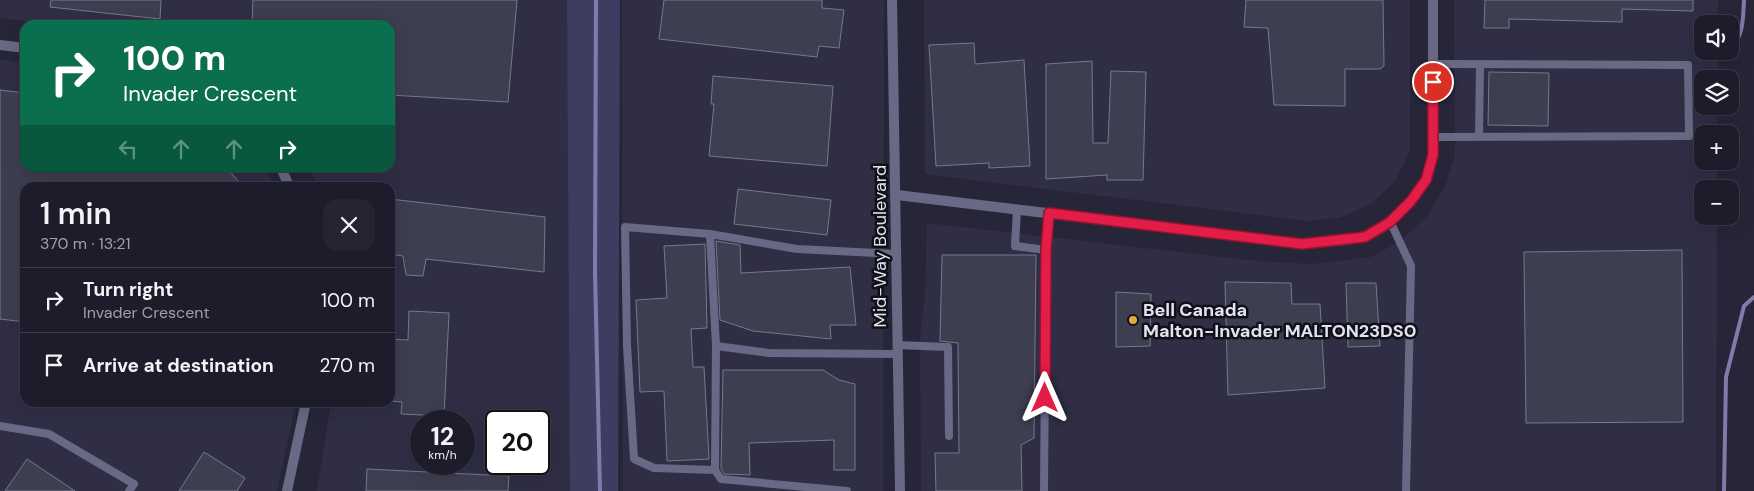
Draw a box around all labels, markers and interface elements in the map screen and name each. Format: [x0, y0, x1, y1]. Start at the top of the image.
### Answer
map controls [1694, 15, 1739, 225]
button: sound [1694, 15, 1739, 60]
text: 100 m [123, 35, 226, 81]
icon: right [40, 40, 105, 105]
pin [1412, 61, 1454, 103]
icon: arrive [1419, 68, 1447, 96]
button: layers [1694, 70, 1739, 115]
text: Invader Crescent [123, 79, 297, 108]
button: + [1694, 125, 1739, 170]
icon: left [114, 135, 142, 163]
icon: ahead [167, 135, 195, 163]
icon: ahead [220, 135, 248, 163]
icon: right [273, 135, 301, 163]
street label: Mid-Way Boulevard [868, 165, 892, 327]
button: − [1694, 180, 1739, 225]
text: 1 min [40, 194, 112, 233]
button: close [323, 199, 375, 251]
text: 370 m · 13:21 [40, 233, 131, 254]
text: Turn right [83, 277, 173, 302]
icon: right [40, 286, 68, 314]
text: 100 m [321, 288, 375, 313]
place label: Bell Canada Malton-Invader MALTON23DS0 [1143, 298, 1416, 343]
text: Invader Crescent [83, 302, 210, 323]
marker: Bell Canada Malton-Invader MALTON23DS0 [1127, 314, 1139, 326]
icon: arrive [40, 351, 68, 379]
text: Arrive at destination [83, 353, 274, 378]
text: 270 m [320, 353, 375, 378]
position arrow [1018, 371, 1070, 423]
speed limit sign: 20 [485, 410, 550, 475]
text: 12 [431, 420, 454, 453]
text: km/h [428, 447, 457, 463]

